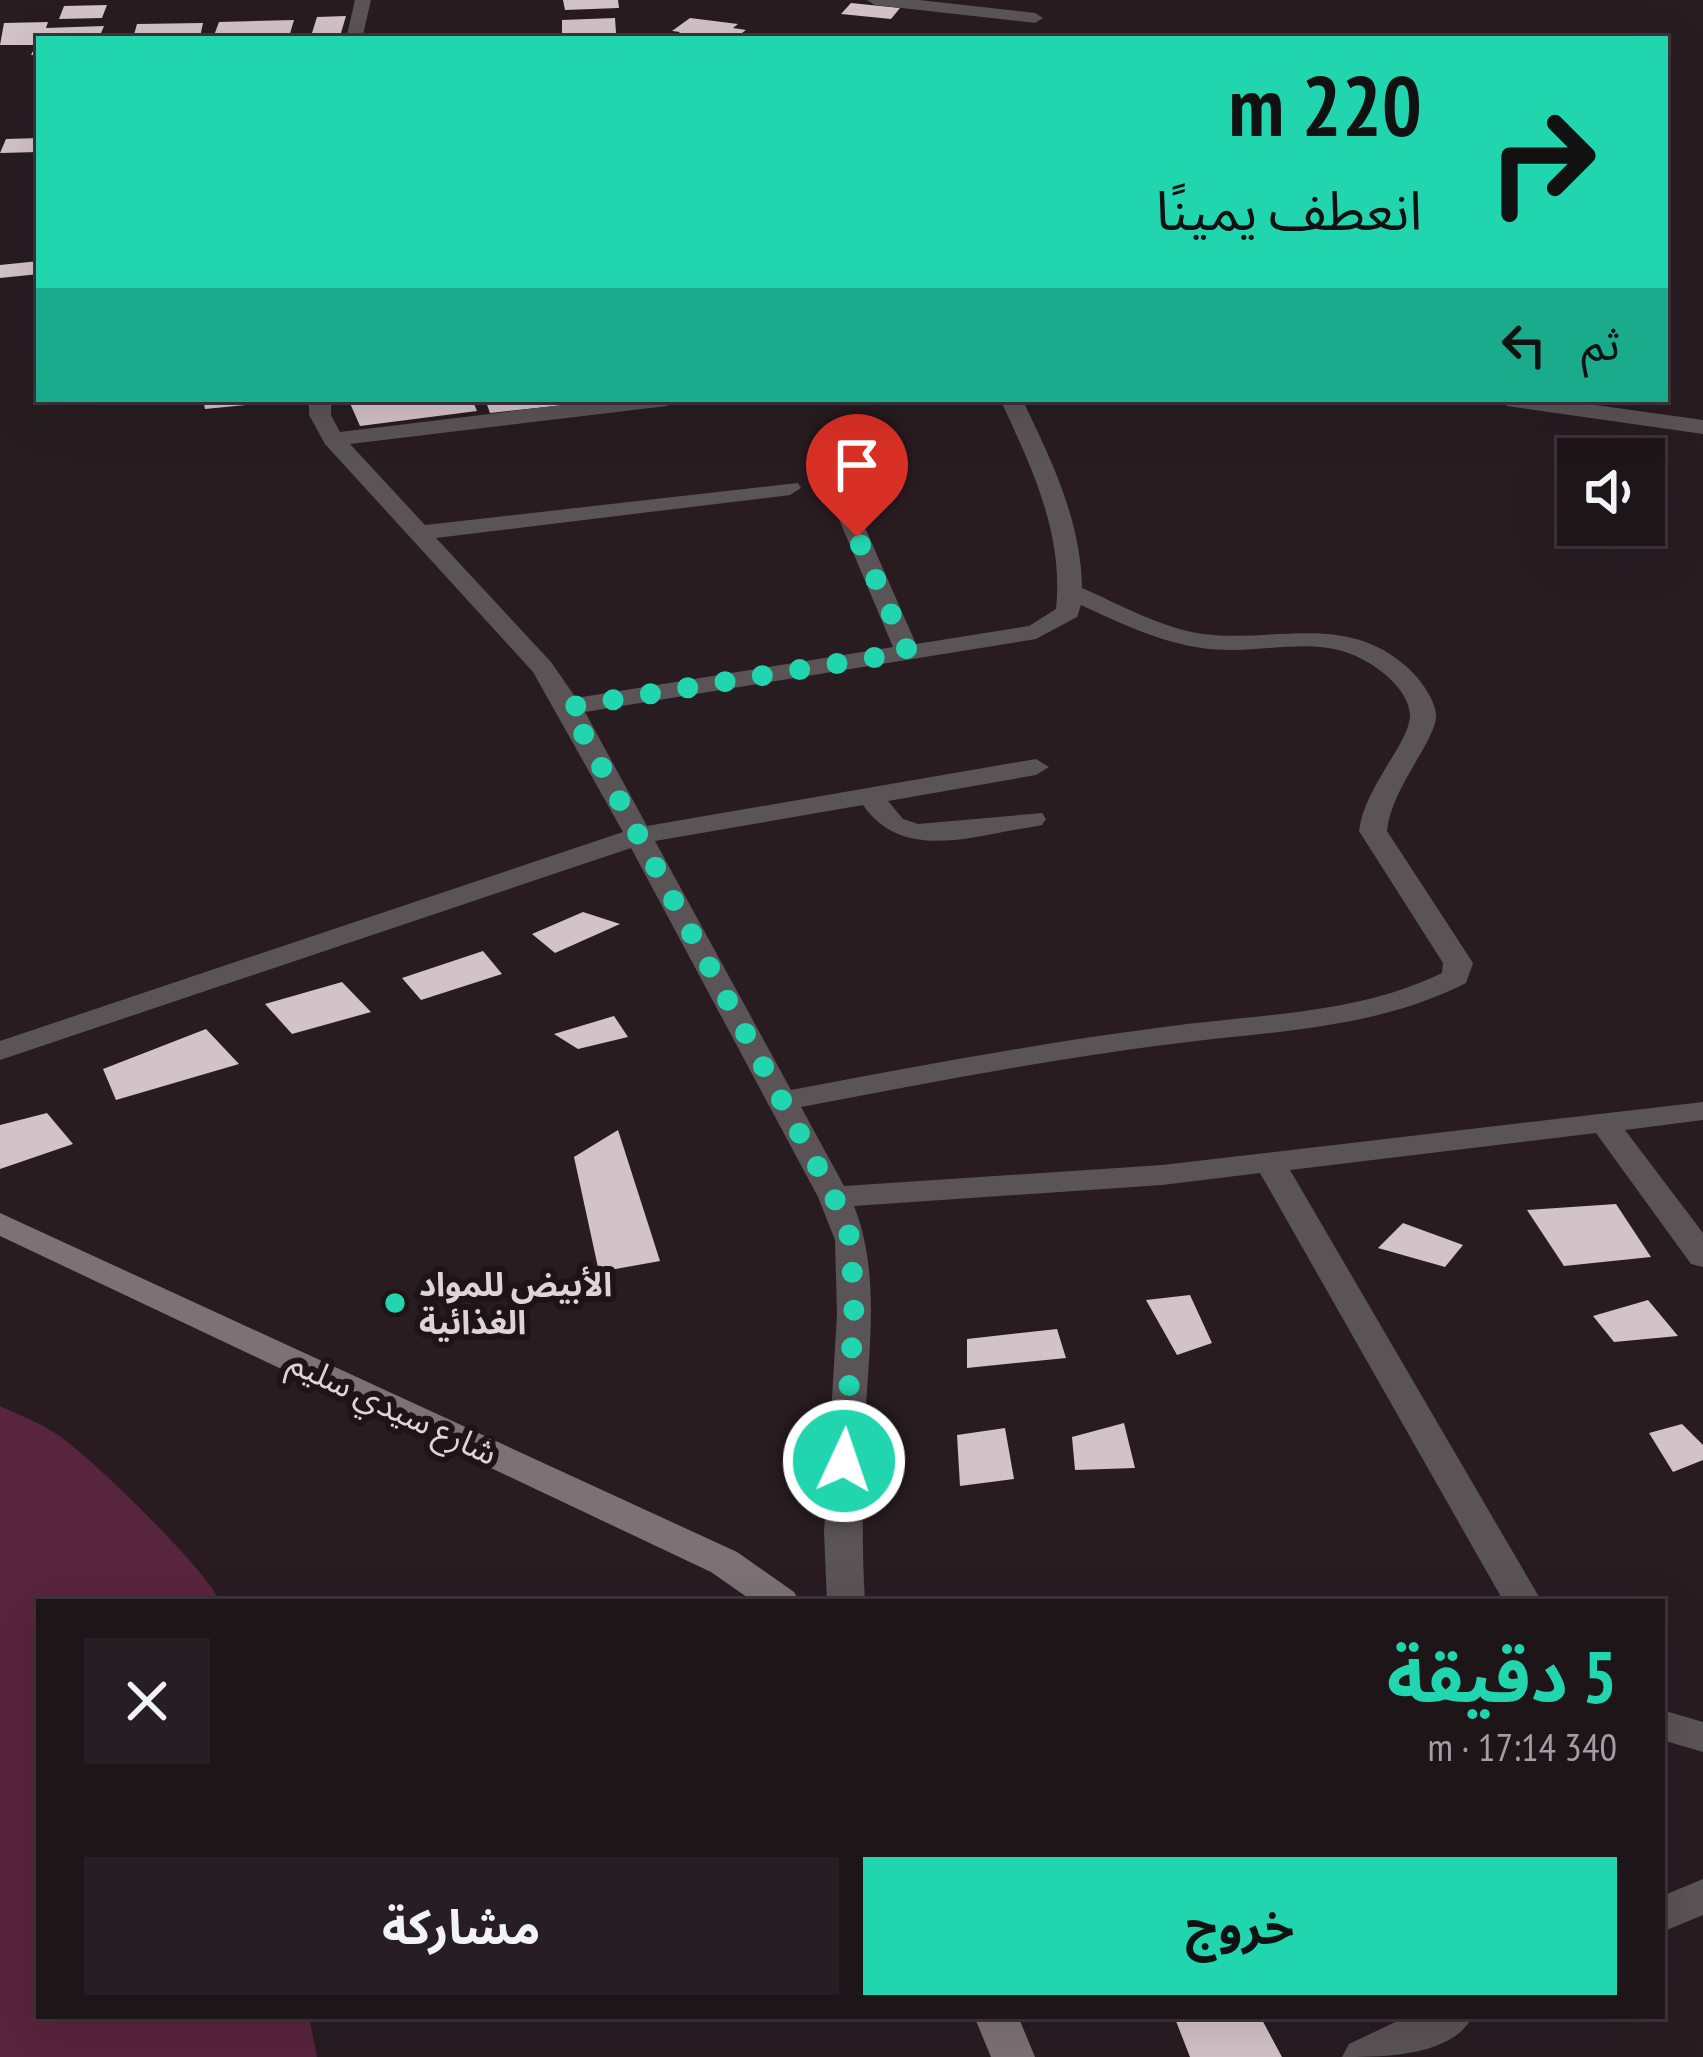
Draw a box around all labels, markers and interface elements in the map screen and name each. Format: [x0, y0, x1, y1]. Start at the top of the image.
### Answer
text: 220 m [1229, 50, 1422, 159]
icon: right [1464, 84, 1620, 240]
text: انعطف يمينًا [1156, 175, 1422, 245]
icon: left [1491, 312, 1557, 378]
text: ثم [1581, 314, 1620, 372]
pin [806, 414, 908, 537]
icon: arrive [824, 432, 890, 498]
map controls [1557, 438, 1665, 546]
button: sound [1557, 438, 1665, 546]
place label: الأبيض للمواد الغذائية [419, 1262, 612, 1343]
marker: الأبيض للمواد الغذائية [382, 1290, 408, 1316]
street label: شارع سيدي سليم [280, 1339, 505, 1478]
position arrow [781, 1398, 907, 1524]
text: 5 دقيقة [1387, 1629, 1617, 1722]
button: close [84, 1638, 210, 1764]
text: 340 m · 17:14 [1428, 1721, 1617, 1772]
button: مشاركة [84, 1857, 839, 1995]
button: خروج [863, 1857, 1617, 1995]

